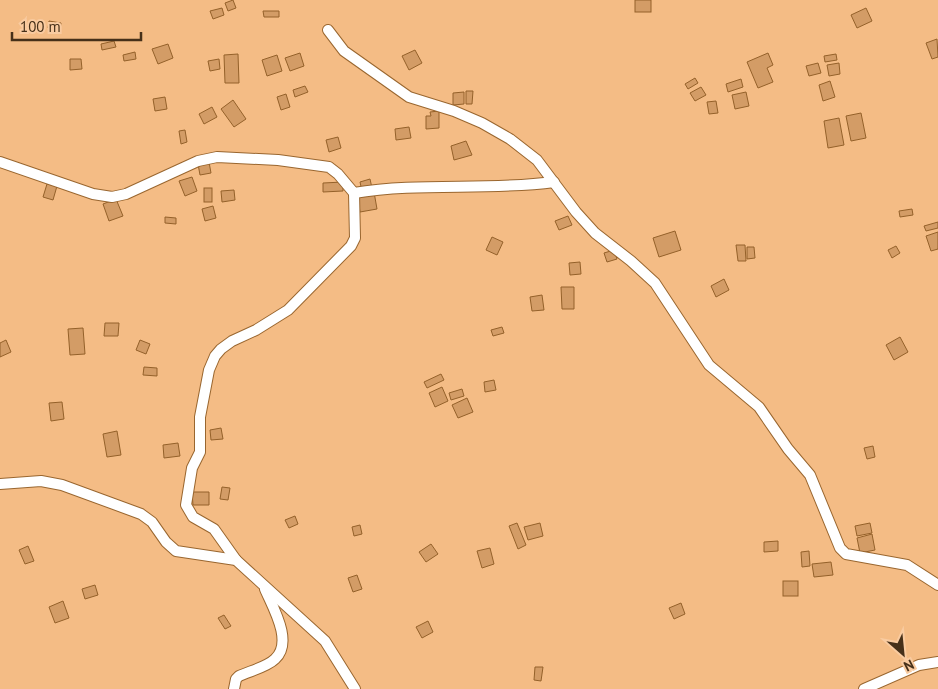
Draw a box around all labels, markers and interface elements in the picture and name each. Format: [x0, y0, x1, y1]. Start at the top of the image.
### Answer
scale bar [12, 10, 141, 42]
text: 100 m [20, 17, 61, 36]
north arrow [878, 629, 928, 679]
text: N [901, 655, 917, 676]

